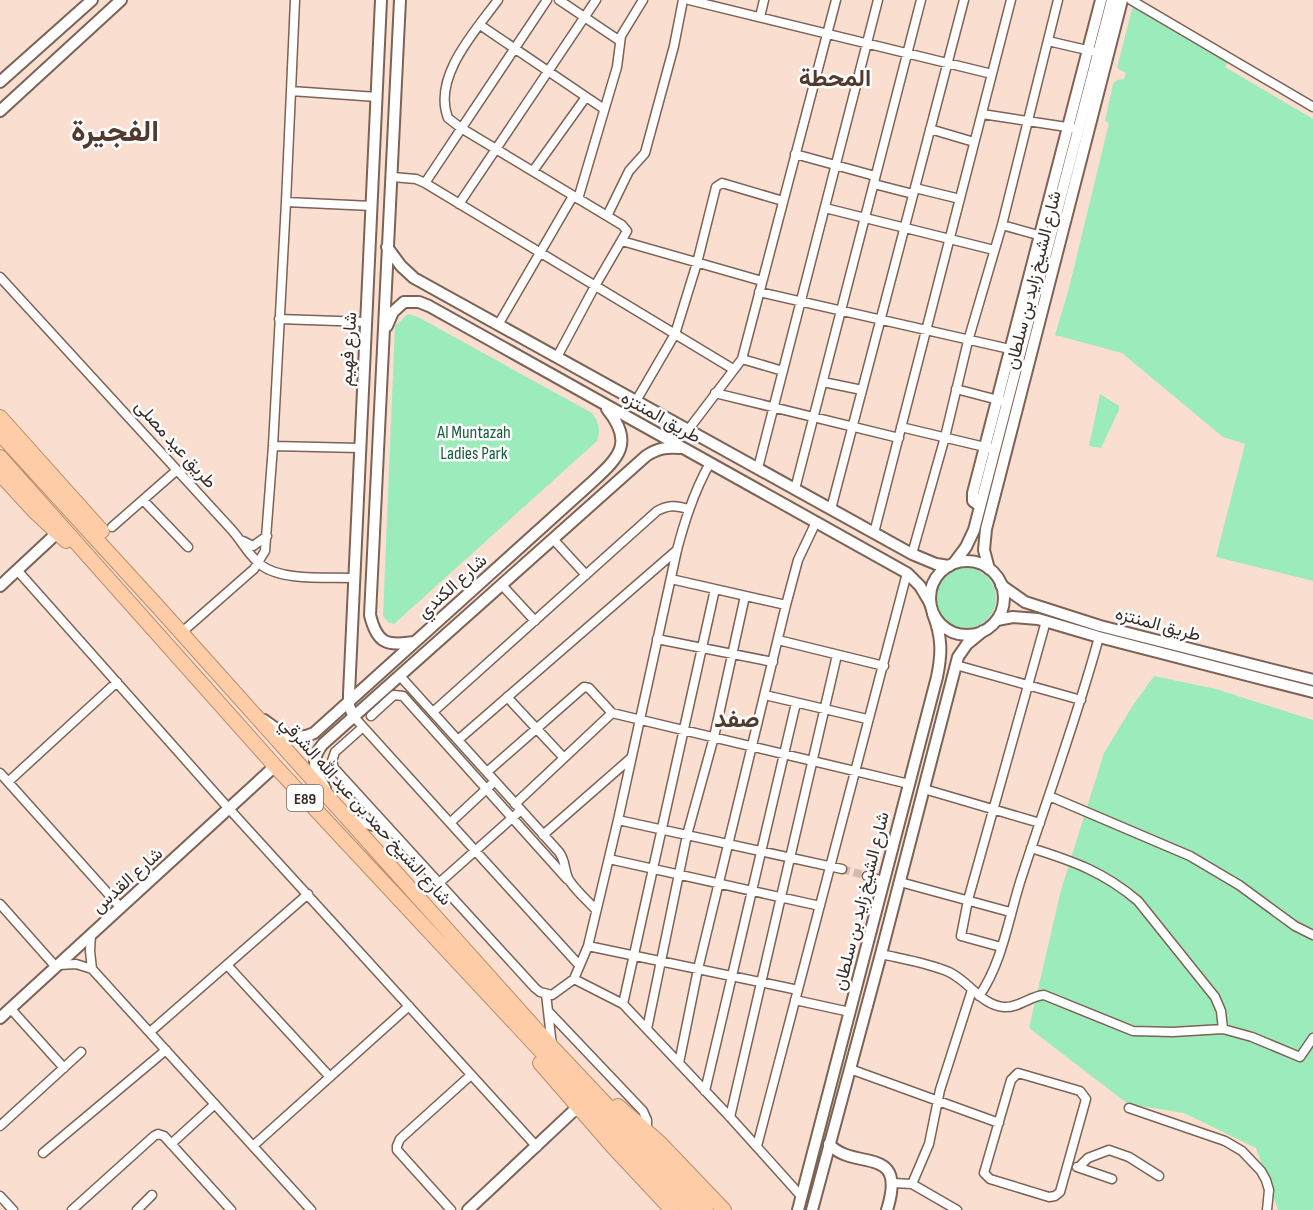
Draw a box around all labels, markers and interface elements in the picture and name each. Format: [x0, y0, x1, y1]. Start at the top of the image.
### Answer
district label: المحطة [799, 64, 871, 93]
district label: الفجيرة [71, 114, 159, 150]
street label: شارع الشيخ زايد بن سلطان [1001, 188, 1067, 372]
street label: شارع فهيم [335, 311, 363, 387]
street label: طريق المنتزه [617, 387, 704, 448]
street label: طريق عيد مصلى [130, 396, 221, 493]
park label: Al Muntazah Ladies Park [436, 422, 511, 464]
street label: شارع الكندي [413, 550, 494, 626]
street label: طريق المنتزه [1113, 603, 1203, 646]
district label: صفد [714, 705, 760, 734]
street label: شارع الشيخ حمد بن عبد الله الشرقي [273, 712, 457, 912]
road number: E89 [287, 785, 323, 811]
street label: شارع الشيخ زايد بن سلطان [829, 809, 895, 993]
street label: شارع القدس [88, 843, 168, 918]

